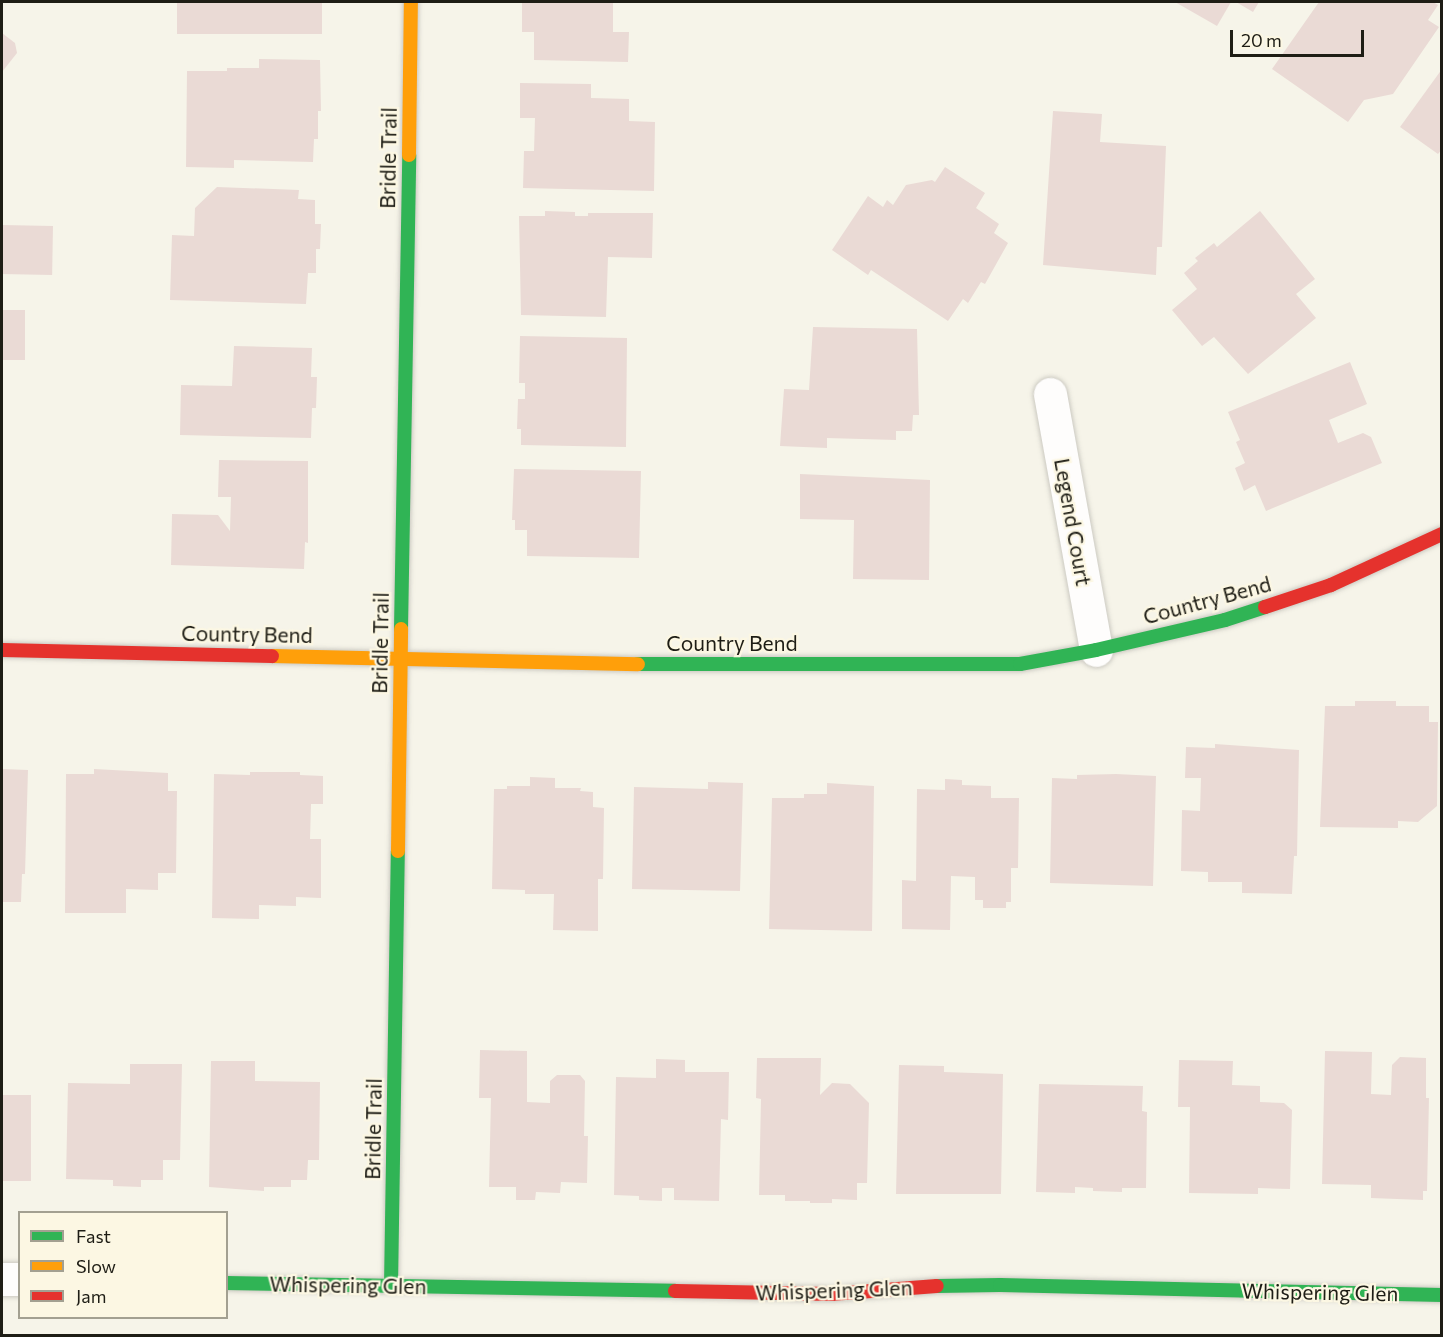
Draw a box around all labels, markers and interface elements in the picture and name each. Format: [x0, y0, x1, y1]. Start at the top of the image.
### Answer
scale bar [1233, 18, 1366, 56]
text: 20 m [1241, 29, 1282, 51]
street label: Bridle Trail [375, 107, 401, 209]
street label: Legend Court [1049, 456, 1097, 588]
street label: Country Bend [1140, 571, 1274, 629]
street label: Bridle Trail [367, 592, 393, 694]
street label: Country Bend [181, 620, 313, 648]
street label: Country Bend [666, 630, 798, 656]
street label: Bridle Trail [360, 1078, 386, 1180]
legend [18, 1211, 228, 1319]
text: Fast [76, 1225, 111, 1247]
text: Slow [76, 1255, 116, 1277]
street label: Whispering Glen [269, 1271, 427, 1299]
street label: Whispering Glen [755, 1275, 913, 1305]
street label: Whispering Glen [1241, 1278, 1399, 1306]
text: Jam [76, 1285, 106, 1307]

